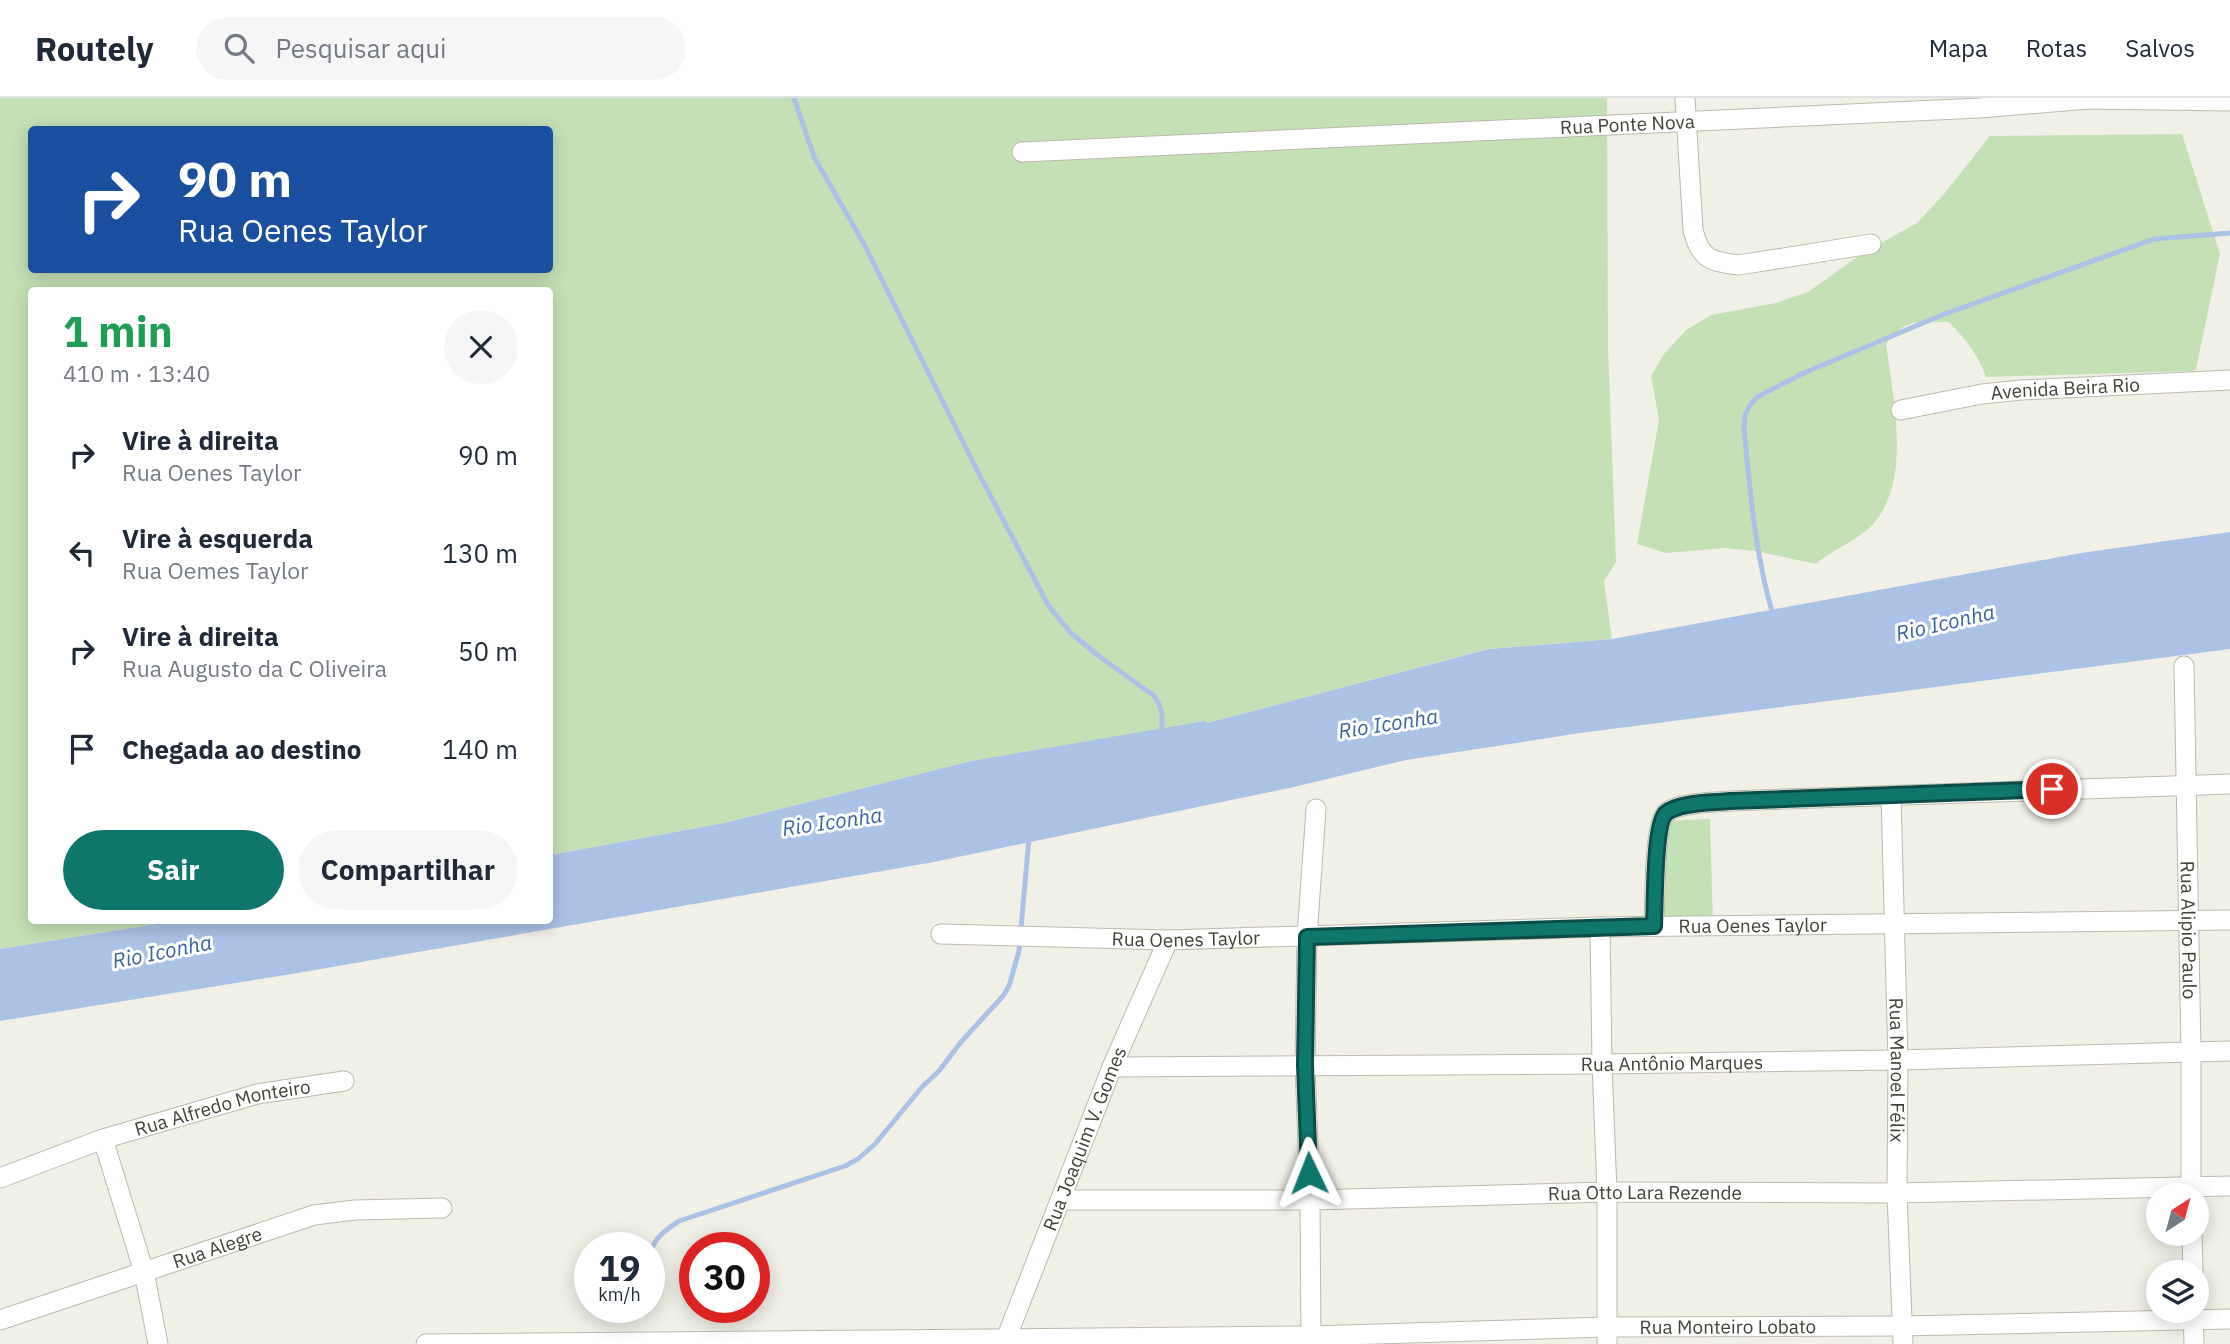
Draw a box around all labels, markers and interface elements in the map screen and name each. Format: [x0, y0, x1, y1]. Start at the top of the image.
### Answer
search box [196, 17, 686, 80]
text: Routely [35, 27, 154, 70]
icon: search [220, 29, 258, 67]
text: Pesquisar aqui [276, 31, 447, 65]
text: Mapa [1929, 32, 1988, 64]
text: Rotas [2026, 32, 2087, 64]
text: Salvos [2125, 32, 2195, 64]
street label: Rua Ponte Nova [1559, 109, 1695, 139]
text: 90 m [178, 147, 292, 210]
icon: right [63, 154, 154, 245]
text: Rua Oenes Taylor [178, 209, 428, 251]
text: 1 min [63, 304, 173, 359]
button: close [444, 310, 518, 384]
text: 410 m · 13:40 [63, 358, 210, 388]
street label: Avenida Beira Rio [1989, 372, 2140, 405]
text: Vire à direita [122, 423, 279, 457]
icon: right [63, 436, 101, 474]
text: 90 m [458, 438, 518, 472]
text: Rua Oenes Taylor [122, 457, 302, 487]
text: Vire à esquerda [122, 521, 313, 555]
icon: left [63, 534, 101, 572]
text: 130 m [442, 536, 518, 570]
text: Rua Oemes Taylor [122, 555, 309, 585]
water label: Rio Iconha [1893, 597, 1997, 647]
text: Vire à direita [122, 619, 279, 653]
icon: right [63, 632, 101, 670]
text: 50 m [458, 634, 518, 668]
text: Rua Augusto da C Oliveira [122, 653, 387, 683]
water label: Rio Iconha [1336, 701, 1440, 745]
icon: arrive [63, 730, 101, 768]
text: Chegada ao destino [122, 732, 361, 766]
text: 140 m [442, 732, 518, 766]
pin [2022, 759, 2082, 819]
icon: arrive [2033, 770, 2071, 808]
water label: Rio Iconha [780, 800, 884, 842]
button: Sair [63, 830, 284, 910]
button: Compartilhar [298, 830, 518, 910]
street label: Rua Alipio Paulo [2176, 860, 2202, 1000]
street label: Rua Oenes Taylor [1678, 912, 1827, 938]
street label: Rua Oenes Taylor [1111, 925, 1260, 952]
water label: Rio Iconha [110, 928, 214, 974]
street label: Rua Manoel Félix [1884, 997, 1910, 1143]
street label: Rua Joaquim V. Gomes [1037, 1043, 1131, 1234]
street label: Rua Antônio Marques [1581, 1050, 1763, 1076]
street label: Rua Alfredo Monteiro [132, 1074, 312, 1141]
position arrow [1272, 1136, 1346, 1210]
street label: Rua Otto Lara Rezende [1548, 1180, 1742, 1206]
north arrow [2146, 1183, 2208, 1246]
map controls [2146, 1183, 2209, 1323]
street label: Rua Alegre [169, 1221, 265, 1273]
speed limit sign: 30 [679, 1232, 770, 1323]
text: 19 [598, 1245, 641, 1291]
button: layers [2146, 1260, 2209, 1323]
text: km/h [598, 1283, 641, 1306]
street label: Rua Monteiro Lobato [1639, 1314, 1816, 1339]

